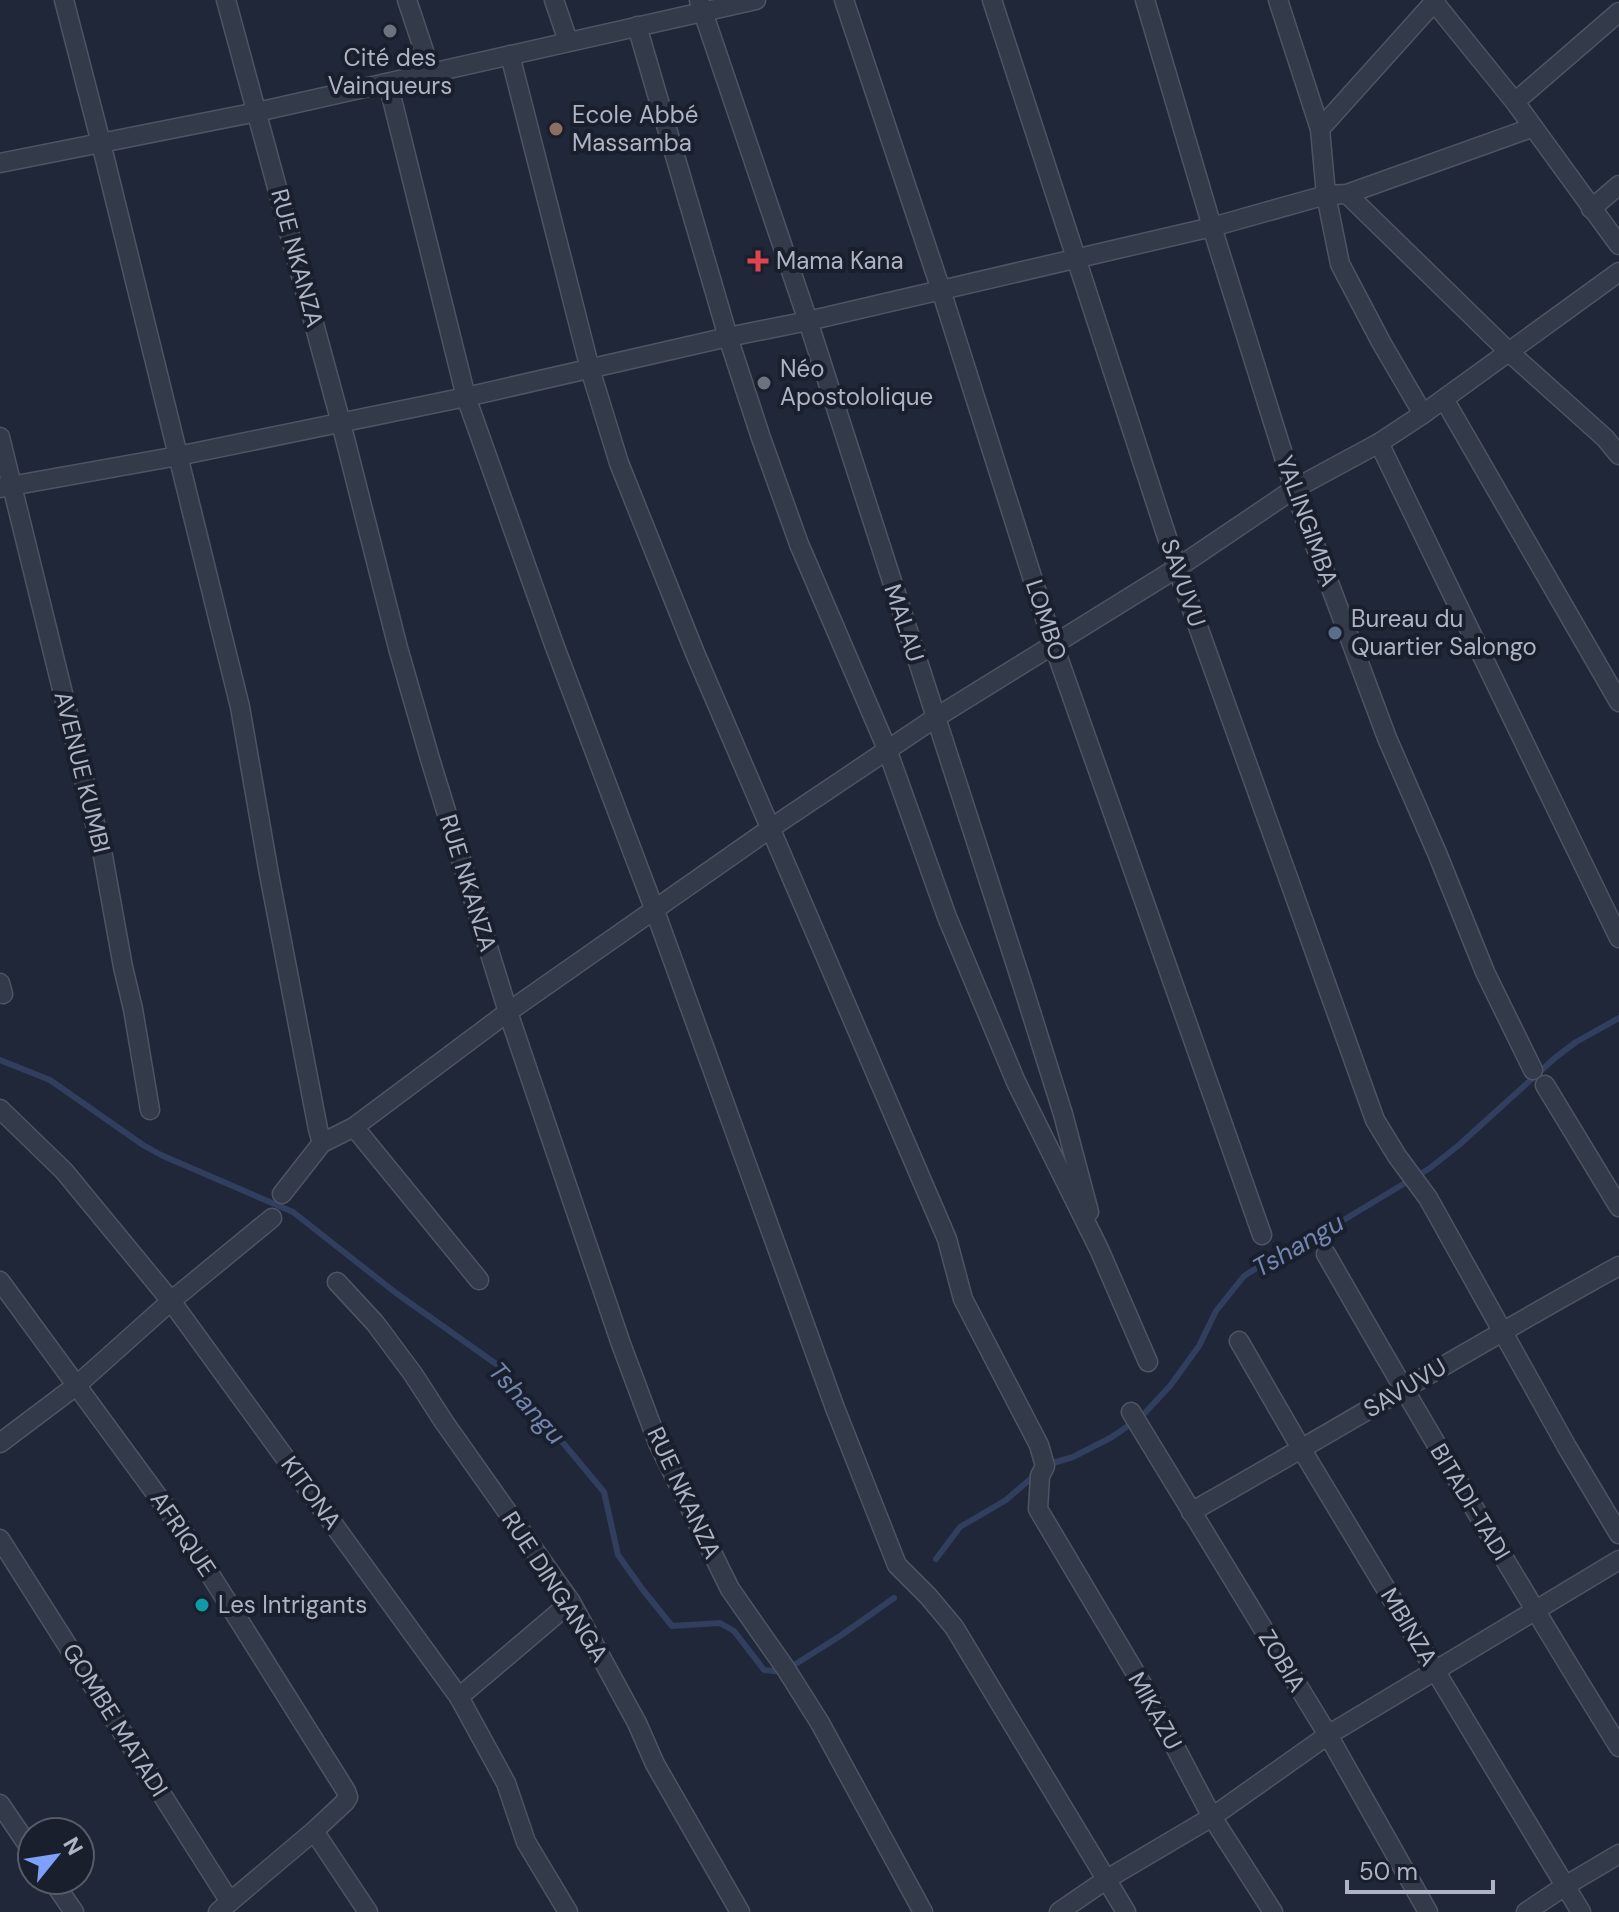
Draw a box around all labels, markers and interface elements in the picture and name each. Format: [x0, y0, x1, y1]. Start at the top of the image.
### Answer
marker: Cité des Vainqueurs [381, 22, 399, 40]
place label: Cité des Vainqueurs [328, 42, 452, 101]
place label: Ecole Abbé Massamba [572, 99, 699, 158]
marker: Ecole Abbé Massamba [547, 120, 565, 138]
street label: RUE NKANZA [264, 185, 331, 331]
place label: Mama Kana [776, 245, 903, 276]
marker: Mama Kana [747, 250, 769, 272]
place label: Néo Apostololique [780, 353, 933, 412]
marker: Néo Apostololique [755, 374, 773, 392]
street label: YALINGIMBA [1269, 451, 1345, 591]
street label: SAVUVU [1154, 535, 1213, 631]
street label: LOMBO [1019, 576, 1074, 664]
street label: MALAU [877, 580, 932, 666]
place label: Bureau du Quartier Salongo [1351, 603, 1537, 662]
marker: Bureau du Quartier Salongo [1326, 624, 1344, 642]
street label: AVENUE KUMBI [47, 688, 118, 856]
street label: RUE NKANZA [433, 810, 504, 955]
water label: Tshangu [1246, 1205, 1350, 1285]
street label: SAVUVU [1358, 1351, 1452, 1424]
water label: Tshangu [481, 1355, 573, 1451]
street label: RUE NKANZA [640, 1422, 729, 1564]
street label: BITADI-TADI [1423, 1438, 1517, 1566]
street label: KITONA [274, 1450, 348, 1536]
street label: AFRIQUE [144, 1485, 223, 1582]
street label: RUE DINGANGA [495, 1506, 616, 1668]
street label: MBINZA [1374, 1582, 1445, 1672]
place label: Les Intrigants [218, 1589, 367, 1620]
marker: Les Intrigants [193, 1596, 211, 1614]
street label: ZOBIA [1252, 1624, 1313, 1698]
street label: GOMBE MATADI [56, 1637, 175, 1802]
street label: MIKAZU [1121, 1666, 1189, 1755]
north arrow [16, 1816, 96, 1896]
text: N [56, 1832, 89, 1860]
scale bar [1347, 1844, 1493, 1894]
text: 50 m [1359, 1856, 1418, 1887]

